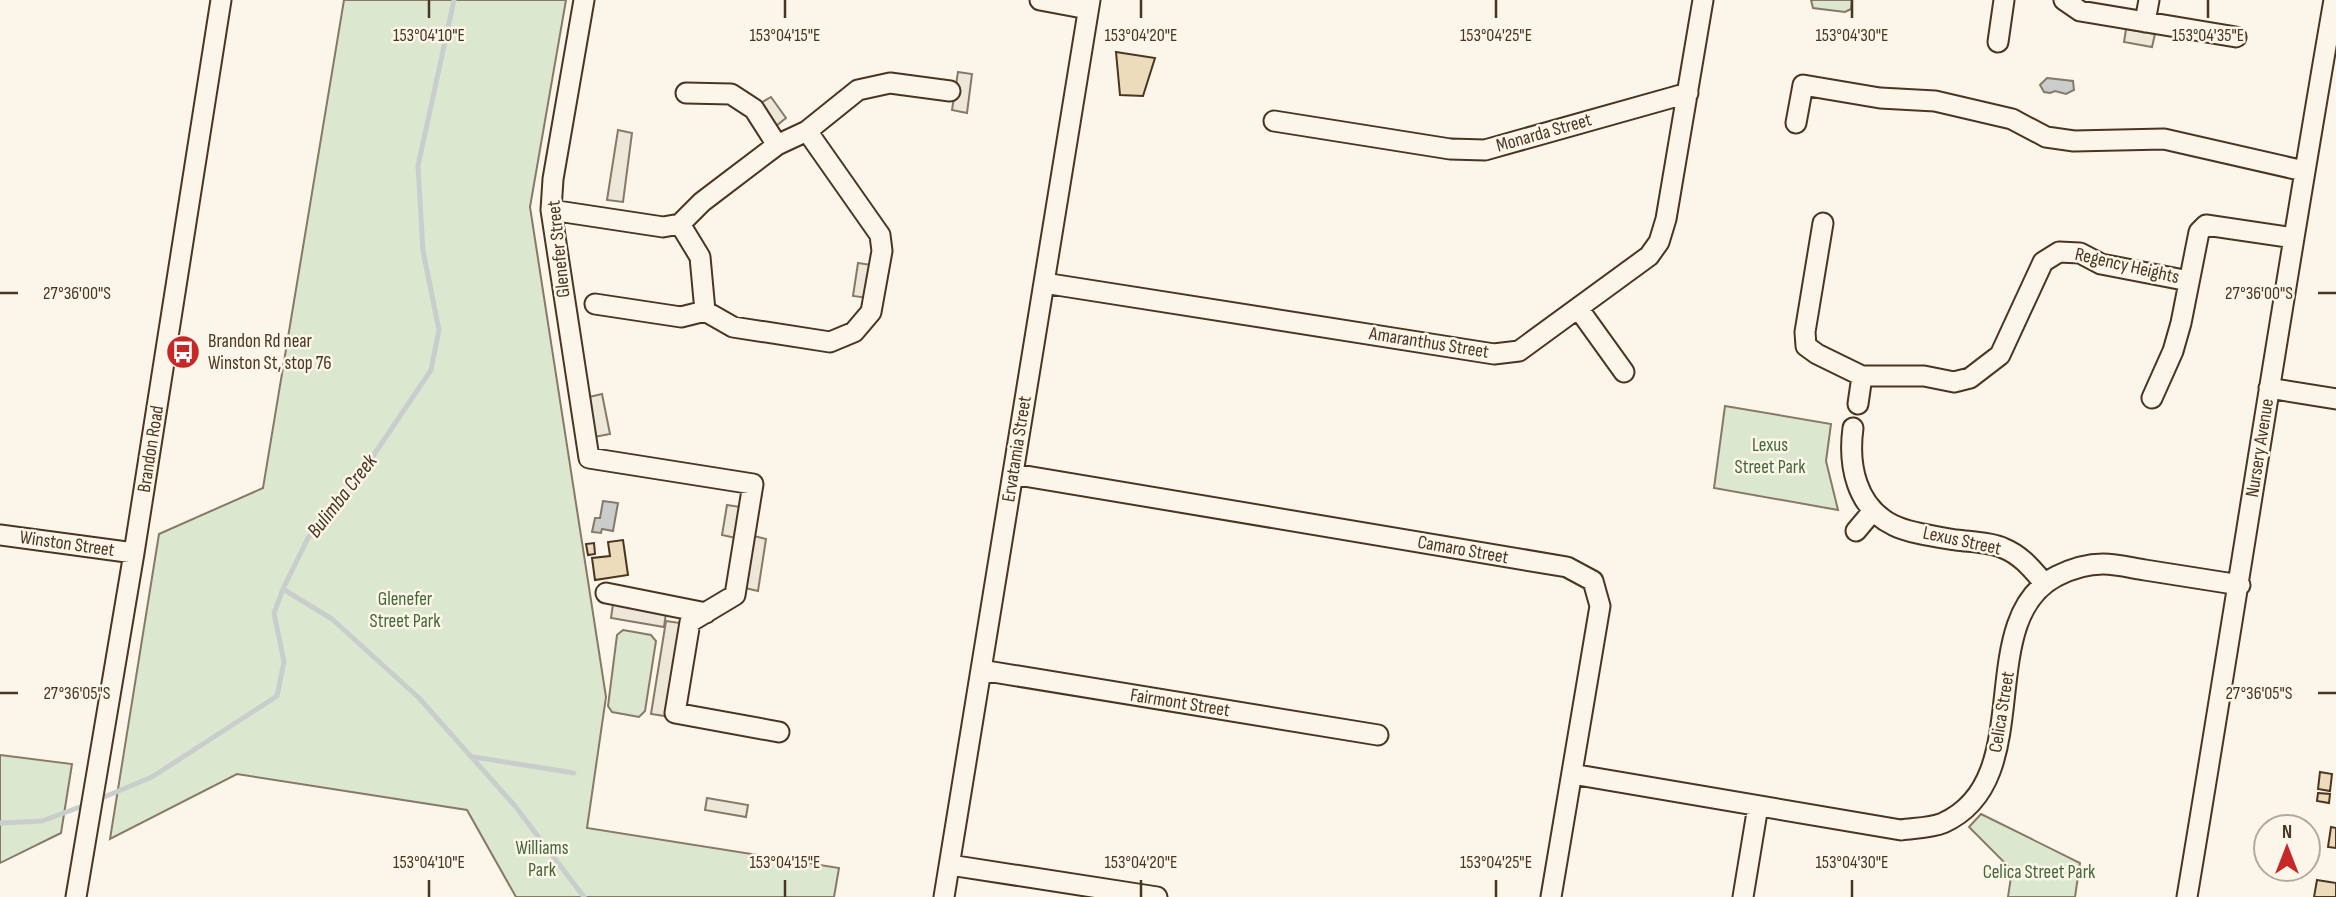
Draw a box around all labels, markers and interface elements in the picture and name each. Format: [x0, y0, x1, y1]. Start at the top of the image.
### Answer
text: 153°04'10"E [393, 25, 465, 46]
text: 153°04'15"E [750, 25, 821, 46]
text: 153°04'20"E [1105, 25, 1177, 46]
text: 153°04'25"E [1460, 25, 1532, 46]
text: 153°04'30"E [1815, 25, 1889, 46]
text: 153°04'35"E [2172, 25, 2244, 46]
street label: Monarda Street [1494, 108, 1595, 158]
street label: Glenefer Street [542, 199, 576, 299]
street label: Regency Heights [2073, 243, 2182, 289]
text: 27°36'00"S [43, 283, 111, 304]
text: 27°36'00"S [2225, 283, 2293, 304]
street label: Amaranthus Street [1367, 322, 1491, 364]
place label: Brandon Rd near Winston St, stop 76 [208, 330, 332, 375]
bus stop icon: Brandon Rd near Winston St, stop 76 [164, 333, 202, 371]
street label: Ervatamia Street [997, 394, 1037, 504]
street label: Nursery Avenue [2241, 397, 2279, 499]
street label: Brandon Road [133, 404, 169, 494]
park label: Lexus Street Park [1735, 434, 1806, 479]
water label: Bulimba Creek [302, 448, 383, 543]
street label: Lexus Street [1921, 522, 2003, 561]
street label: Winston Street [18, 526, 116, 562]
street label: Camaro Street [1416, 531, 1510, 569]
park label: Glenefer Street Park [370, 588, 441, 633]
street label: Celica Street [1984, 670, 2020, 754]
text: 27°36'05"S [43, 683, 111, 704]
text: 27°36'05"S [2225, 683, 2293, 704]
street label: Fairmont Street [1129, 684, 1232, 722]
north arrow [2252, 813, 2322, 883]
text: N [2282, 821, 2292, 844]
park label: Williams Park [515, 837, 569, 882]
text: 153°04'10"E [393, 852, 465, 873]
text: 153°04'15"E [750, 852, 821, 873]
text: 153°04'20"E [1105, 852, 1177, 873]
text: 153°04'25"E [1460, 852, 1532, 873]
text: 153°04'30"E [1815, 852, 1889, 873]
park label: Celica Street Park [1983, 861, 2096, 884]

